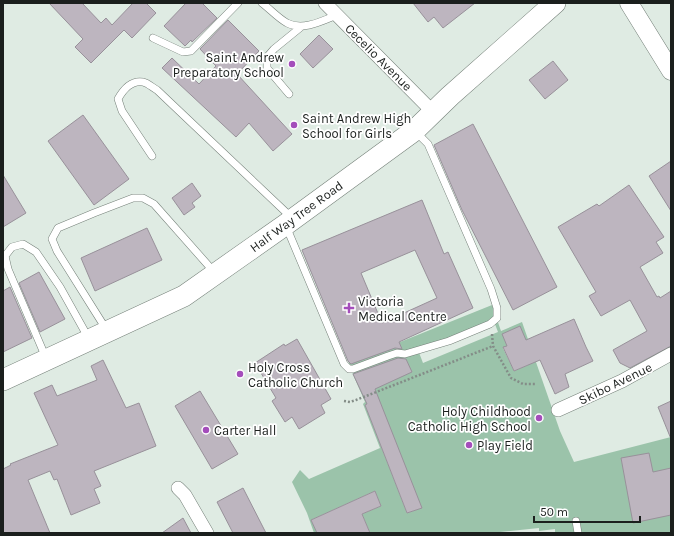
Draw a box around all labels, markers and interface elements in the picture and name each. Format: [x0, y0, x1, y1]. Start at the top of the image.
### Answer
street label: Cecelio Avenue [342, 21, 415, 94]
place label: Saint Andrew Preparatory School [173, 50, 285, 80]
marker: Saint Andrew Preparatory School [287, 59, 297, 69]
place label: Saint Andrew High School for Girls [302, 111, 411, 141]
marker: Saint Andrew High School for Girls [289, 120, 299, 130]
street label: Half Way Tree Road [247, 178, 346, 255]
place label: Victoria Medical Centre [358, 294, 447, 324]
marker: Victoria Medical Centre [343, 302, 355, 314]
street label: Skibo Avenue [576, 359, 655, 408]
place label: Holy Cross Catholic Church [248, 360, 343, 390]
marker: Holy Cross Catholic Church [235, 369, 245, 379]
place label: Holy Childhood Catholic High School [408, 404, 531, 434]
marker: Holy Childhood Catholic High School [534, 413, 544, 423]
place label: Carter Hall [214, 423, 276, 438]
marker: Carter Hall [201, 425, 211, 435]
place label: Play Field [477, 438, 533, 453]
marker: Play Field [464, 440, 474, 450]
scale bar [534, 498, 640, 524]
text: 50 m [540, 505, 568, 519]

